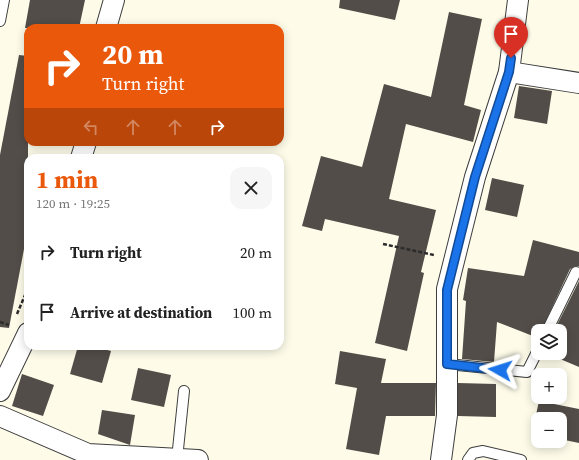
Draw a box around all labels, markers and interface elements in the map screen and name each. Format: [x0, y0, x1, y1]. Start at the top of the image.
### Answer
pin [494, 17, 528, 58]
icon: arrive [500, 23, 522, 45]
text: 20 m [102, 35, 164, 73]
icon: right [36, 40, 88, 92]
text: Turn right [102, 71, 184, 96]
icon: left [80, 116, 102, 138]
icon: ahead [122, 116, 144, 138]
icon: ahead [164, 116, 186, 138]
icon: right [206, 116, 228, 138]
text: 1 min [36, 163, 98, 196]
button: close [230, 167, 272, 209]
text: 120 m · 19:25 [36, 195, 110, 212]
icon: right [36, 241, 58, 263]
text: Turn right [70, 242, 142, 263]
text: 20 m [240, 242, 272, 263]
icon: arrive [36, 301, 58, 323]
text: Arrive at destination [70, 302, 212, 323]
text: 100 m [232, 302, 272, 323]
map controls [531, 324, 567, 448]
button: layers [531, 324, 567, 360]
position arrow [479, 349, 521, 391]
button: + [531, 368, 567, 404]
button: − [531, 412, 567, 448]

